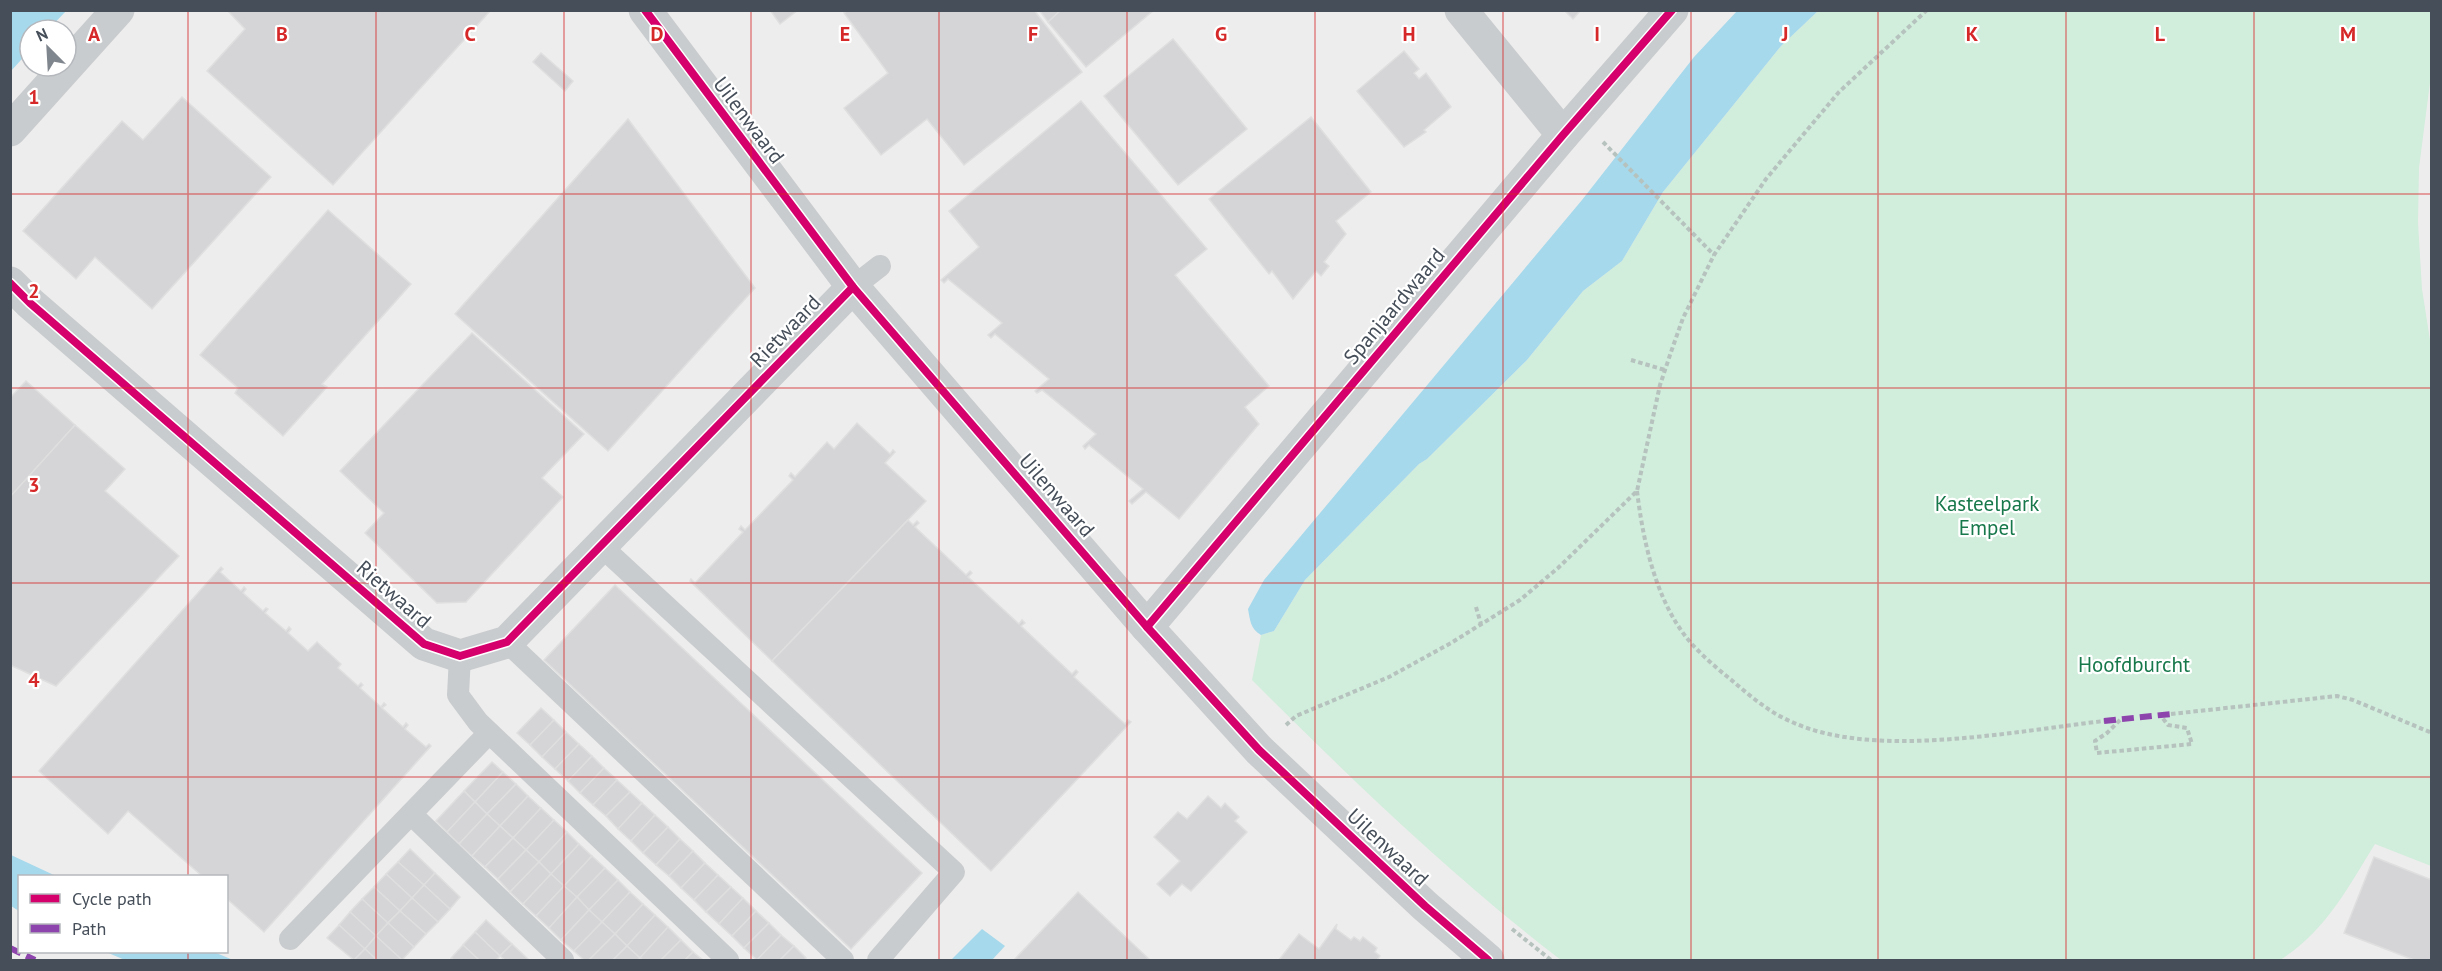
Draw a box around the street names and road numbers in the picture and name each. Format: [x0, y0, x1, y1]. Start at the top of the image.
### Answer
street label: Uilenwaard [707, 71, 791, 169]
street label: Spanjaardwaard [1337, 242, 1451, 370]
street label: Rietwaard [744, 289, 826, 373]
street label: Uilenwaard [1013, 448, 1101, 542]
street label: Rietwaard [351, 554, 437, 634]
street label: Uilenwaard [1341, 802, 1435, 892]

